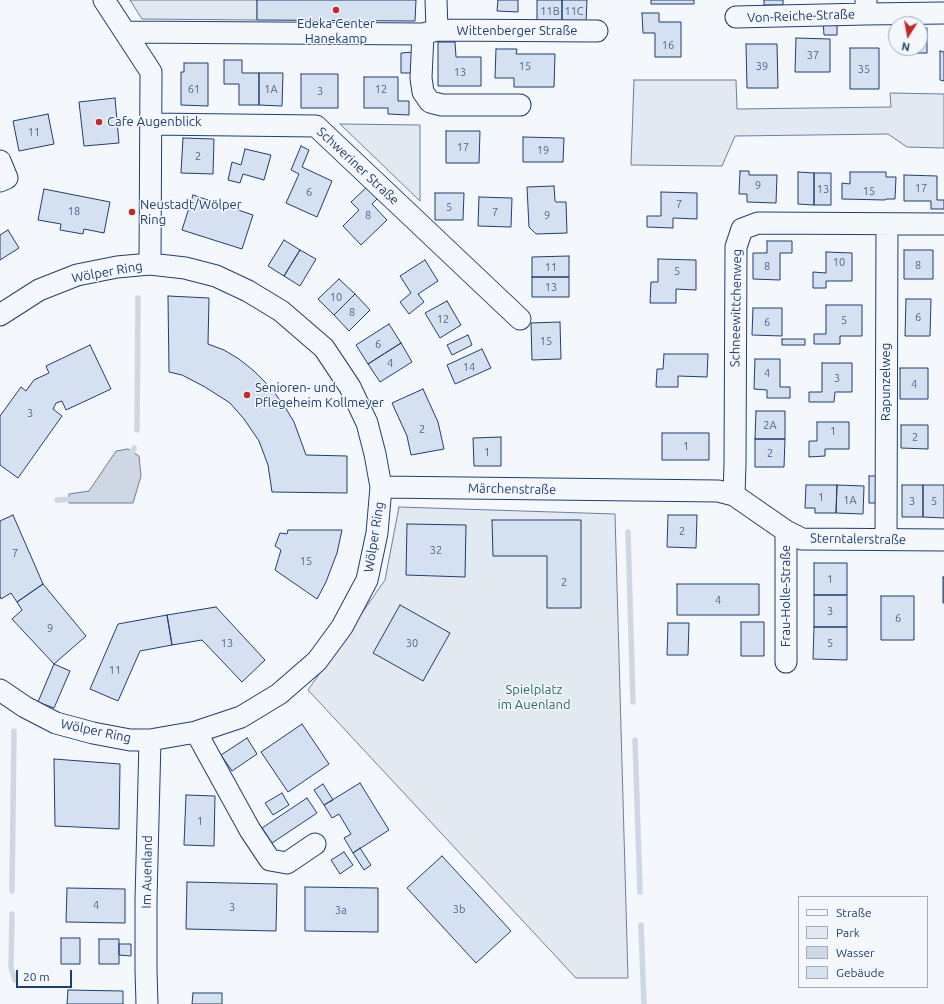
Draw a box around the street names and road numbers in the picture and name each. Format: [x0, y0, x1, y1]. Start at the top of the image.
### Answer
street label: Von-Reiche-Straße [747, 6, 855, 26]
street label: Wittenberger Straße [456, 23, 578, 39]
street label: Schweriner Straße [314, 124, 402, 208]
street label: Schneewittchenweg [727, 249, 745, 367]
street label: Wölper Ring [70, 258, 144, 286]
street label: Rapunzelweg [878, 343, 894, 421]
street label: Märchenstraße [468, 480, 556, 498]
street label: Wölper Ring [361, 500, 387, 574]
street label: Sterntalerstraße [810, 530, 906, 548]
street label: Frau-Holle-Straße [778, 545, 794, 647]
street label: Wölper Ring [59, 716, 133, 746]
street label: Im Auenland [139, 835, 155, 909]

